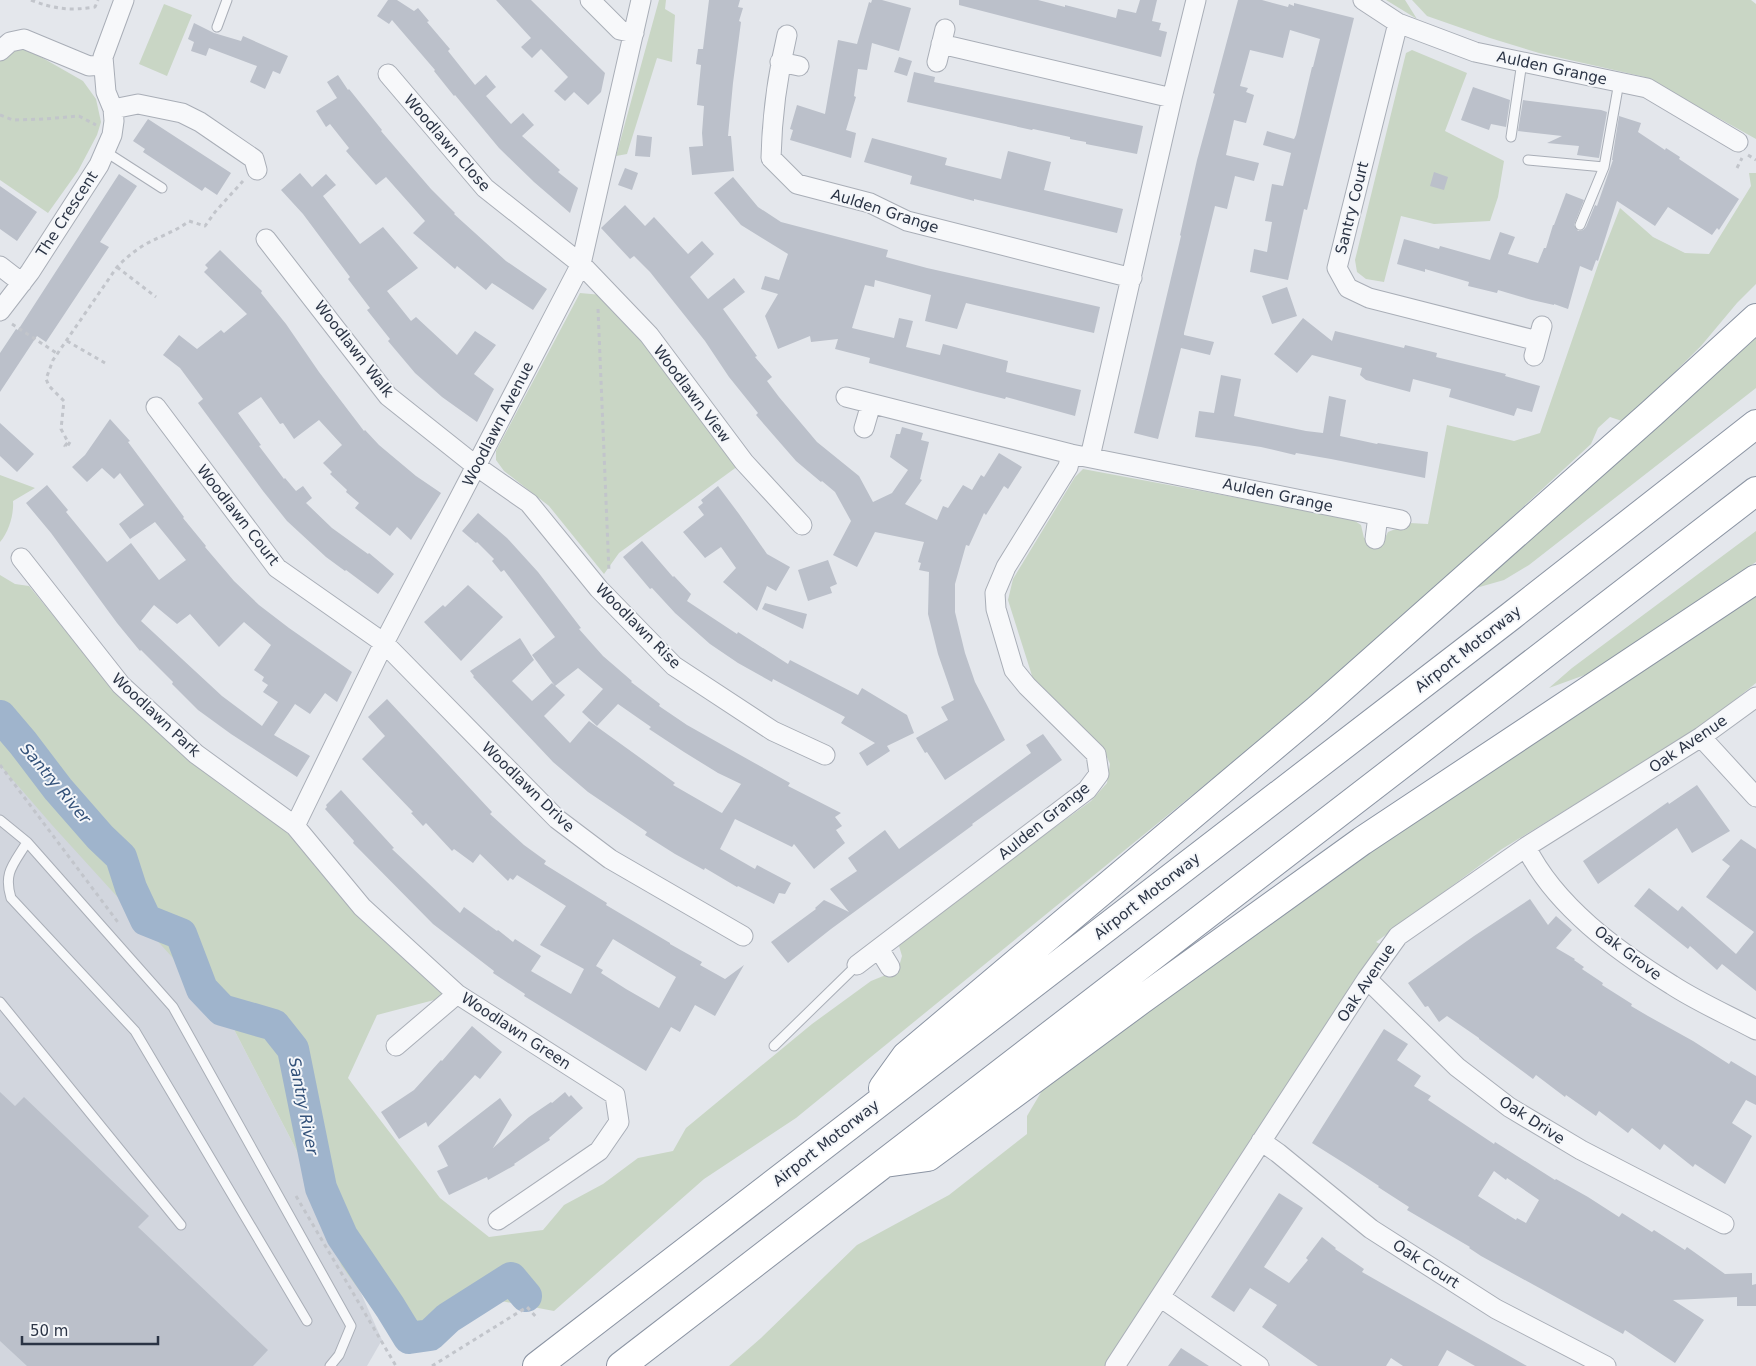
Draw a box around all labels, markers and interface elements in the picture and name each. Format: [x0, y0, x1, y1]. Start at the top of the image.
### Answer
street label: Aulden Grange [1495, 48, 1609, 88]
street label: Woodlawn Close [400, 91, 494, 195]
street label: Santry Court [1332, 160, 1372, 256]
street label: The Crescent [32, 168, 102, 261]
street label: Aulden Grange [829, 185, 941, 237]
street label: Woodlawn Walk [311, 297, 397, 401]
street label: Woodlawn View [650, 342, 734, 446]
street label: Woodlawn Avenue [459, 359, 537, 489]
street label: Woodlawn Court [193, 461, 283, 569]
street label: Aulden Grange [1221, 475, 1335, 515]
street label: Woodlawn Rise [592, 580, 684, 672]
street label: Airport Motorway [1411, 602, 1525, 696]
street label: Woodlawn Park [108, 669, 204, 761]
street label: Oak Avenue [1646, 711, 1730, 777]
street label: Woodlawn Drive [478, 738, 578, 836]
water label: Santry River [17, 739, 96, 828]
street label: Aulden Grange [995, 779, 1093, 863]
street label: Airport Motorway [1090, 849, 1204, 943]
street label: Oak Grove [1591, 922, 1665, 984]
street label: Oak Avenue [1333, 941, 1399, 1025]
street label: Woodlawn Green [458, 989, 574, 1073]
water label: Santry River [285, 1056, 323, 1158]
street label: Oak Drive [1496, 1092, 1568, 1148]
street label: Airport Motorway [769, 1096, 883, 1190]
street label: Oak Court [1389, 1236, 1463, 1292]
scale bar [22, 1314, 159, 1346]
text: 50 m [30, 1322, 68, 1340]

